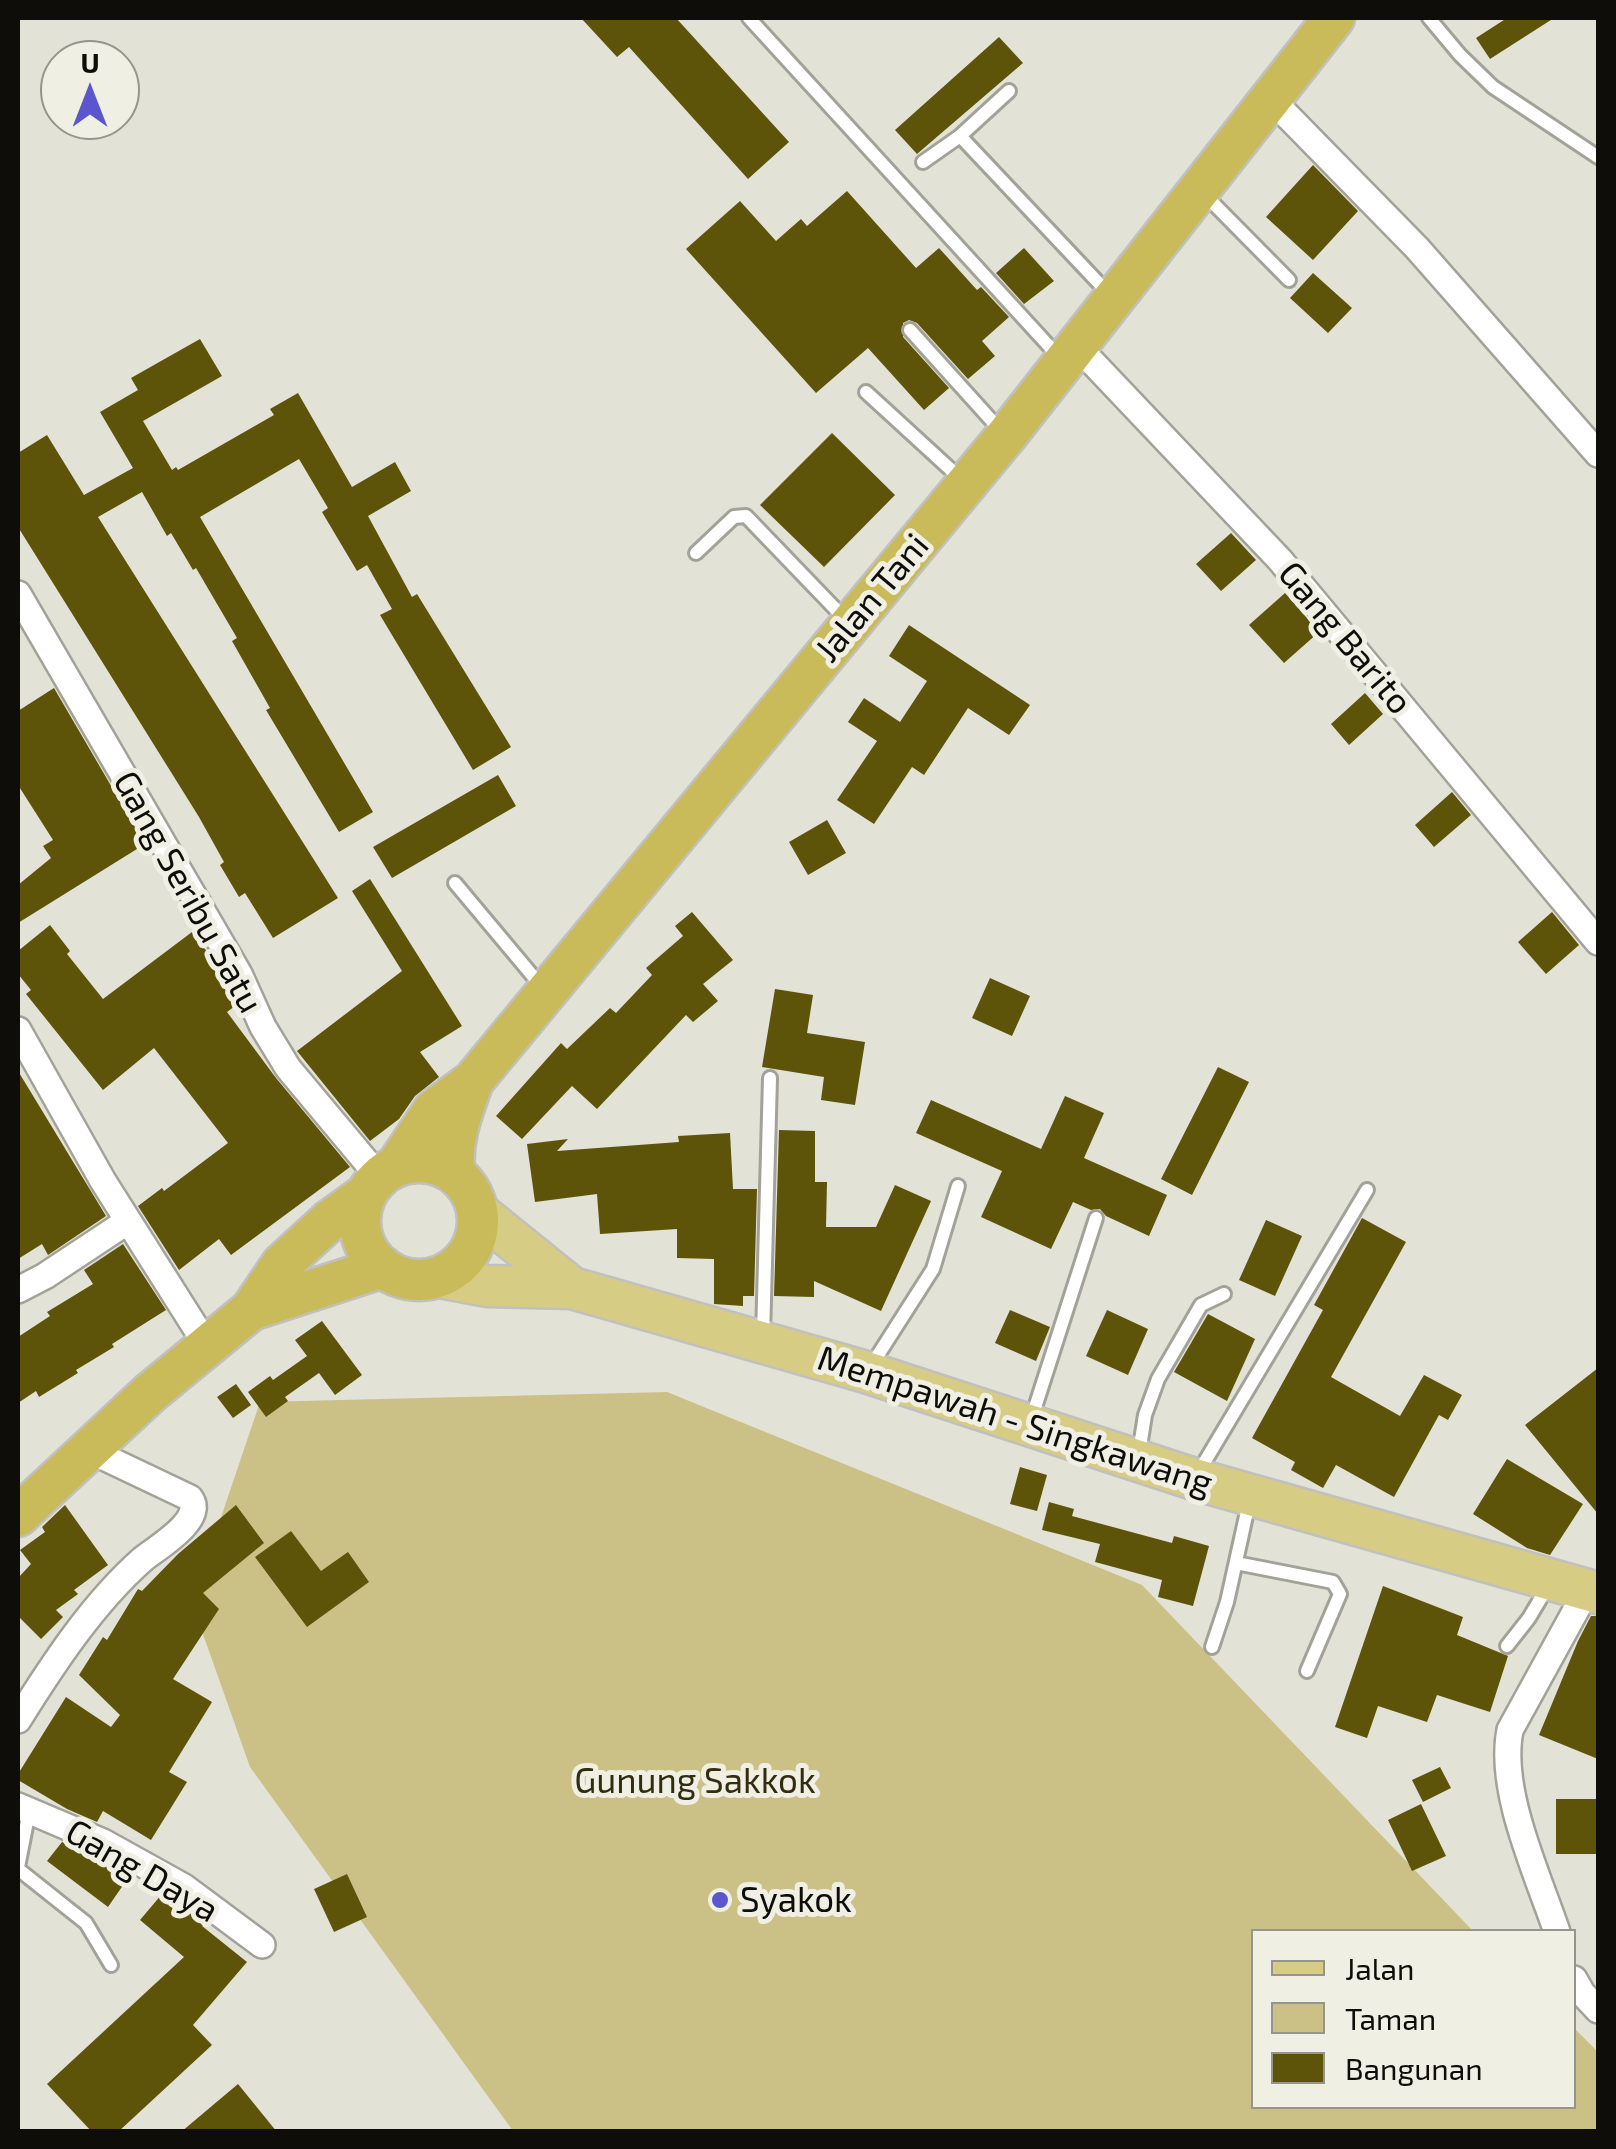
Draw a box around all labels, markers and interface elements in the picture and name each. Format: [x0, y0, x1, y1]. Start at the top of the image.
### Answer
north arrow [40, 40, 140, 140]
text: U [80, 45, 100, 79]
street label: Jalan Tani [806, 525, 938, 671]
street label: Gang Barito [1269, 553, 1421, 723]
street label: Gang Seribu Satu [104, 764, 272, 1020]
street label: Mempawah - Singkawang [812, 1337, 1218, 1505]
park label: Gunung Sakkok [574, 1760, 816, 1802]
street label: Gang Daya [58, 1811, 226, 1931]
place label: Syakok [740, 1879, 852, 1921]
marker: Syakok [709, 1889, 731, 1911]
legend [1251, 1929, 1576, 2109]
text: Jalan [1345, 1950, 1414, 1986]
text: Taman [1345, 2000, 1436, 2036]
text: Bangunan [1345, 2050, 1483, 2086]

